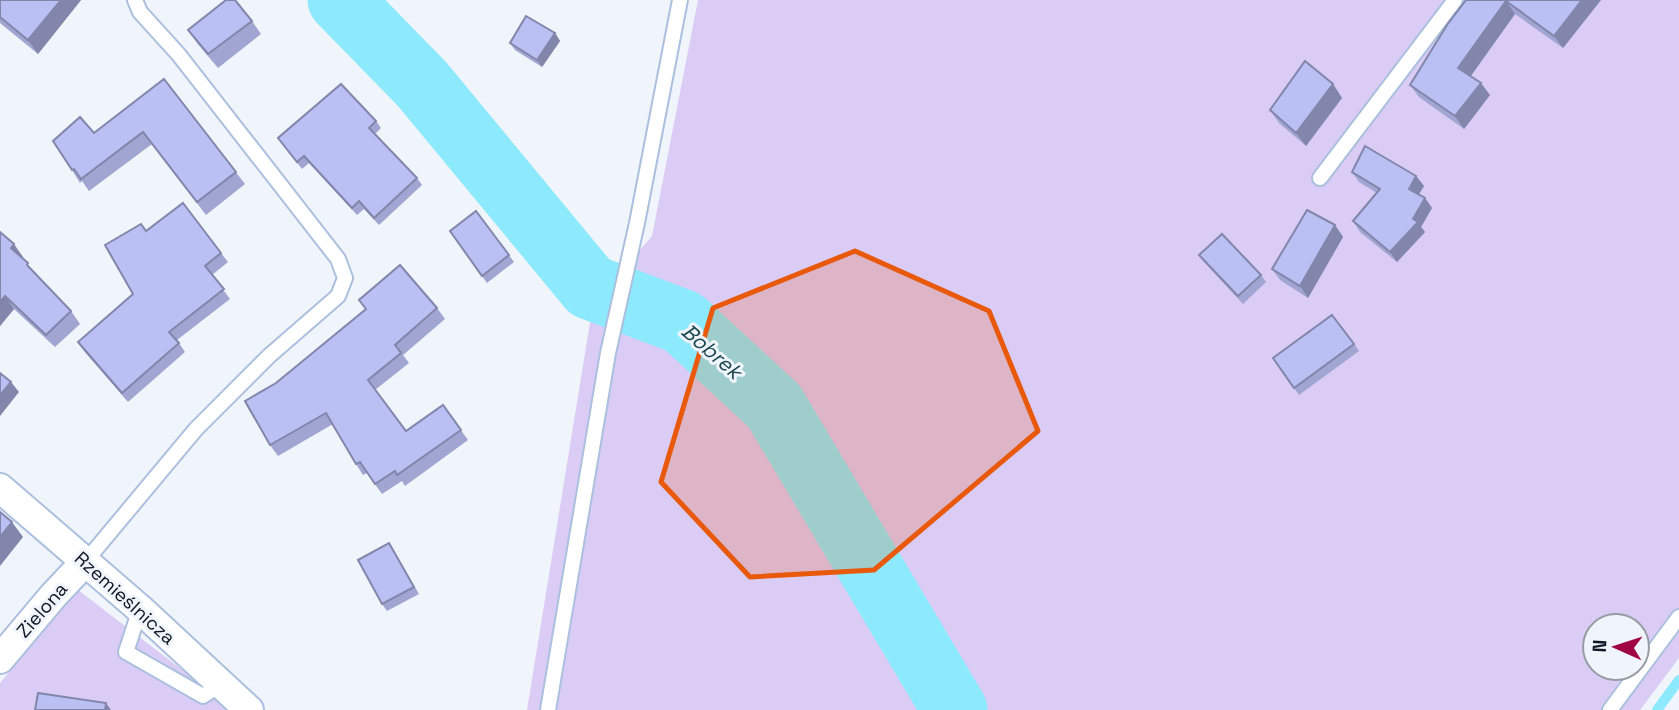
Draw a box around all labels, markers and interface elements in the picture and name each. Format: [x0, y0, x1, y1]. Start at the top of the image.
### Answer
water label: Bobrek [676, 317, 750, 386]
street label: Rzemieślnicza [69, 546, 181, 650]
street label: Zielona [11, 577, 73, 643]
north arrow [1581, 612, 1651, 682]
text: N [1587, 639, 1612, 653]

